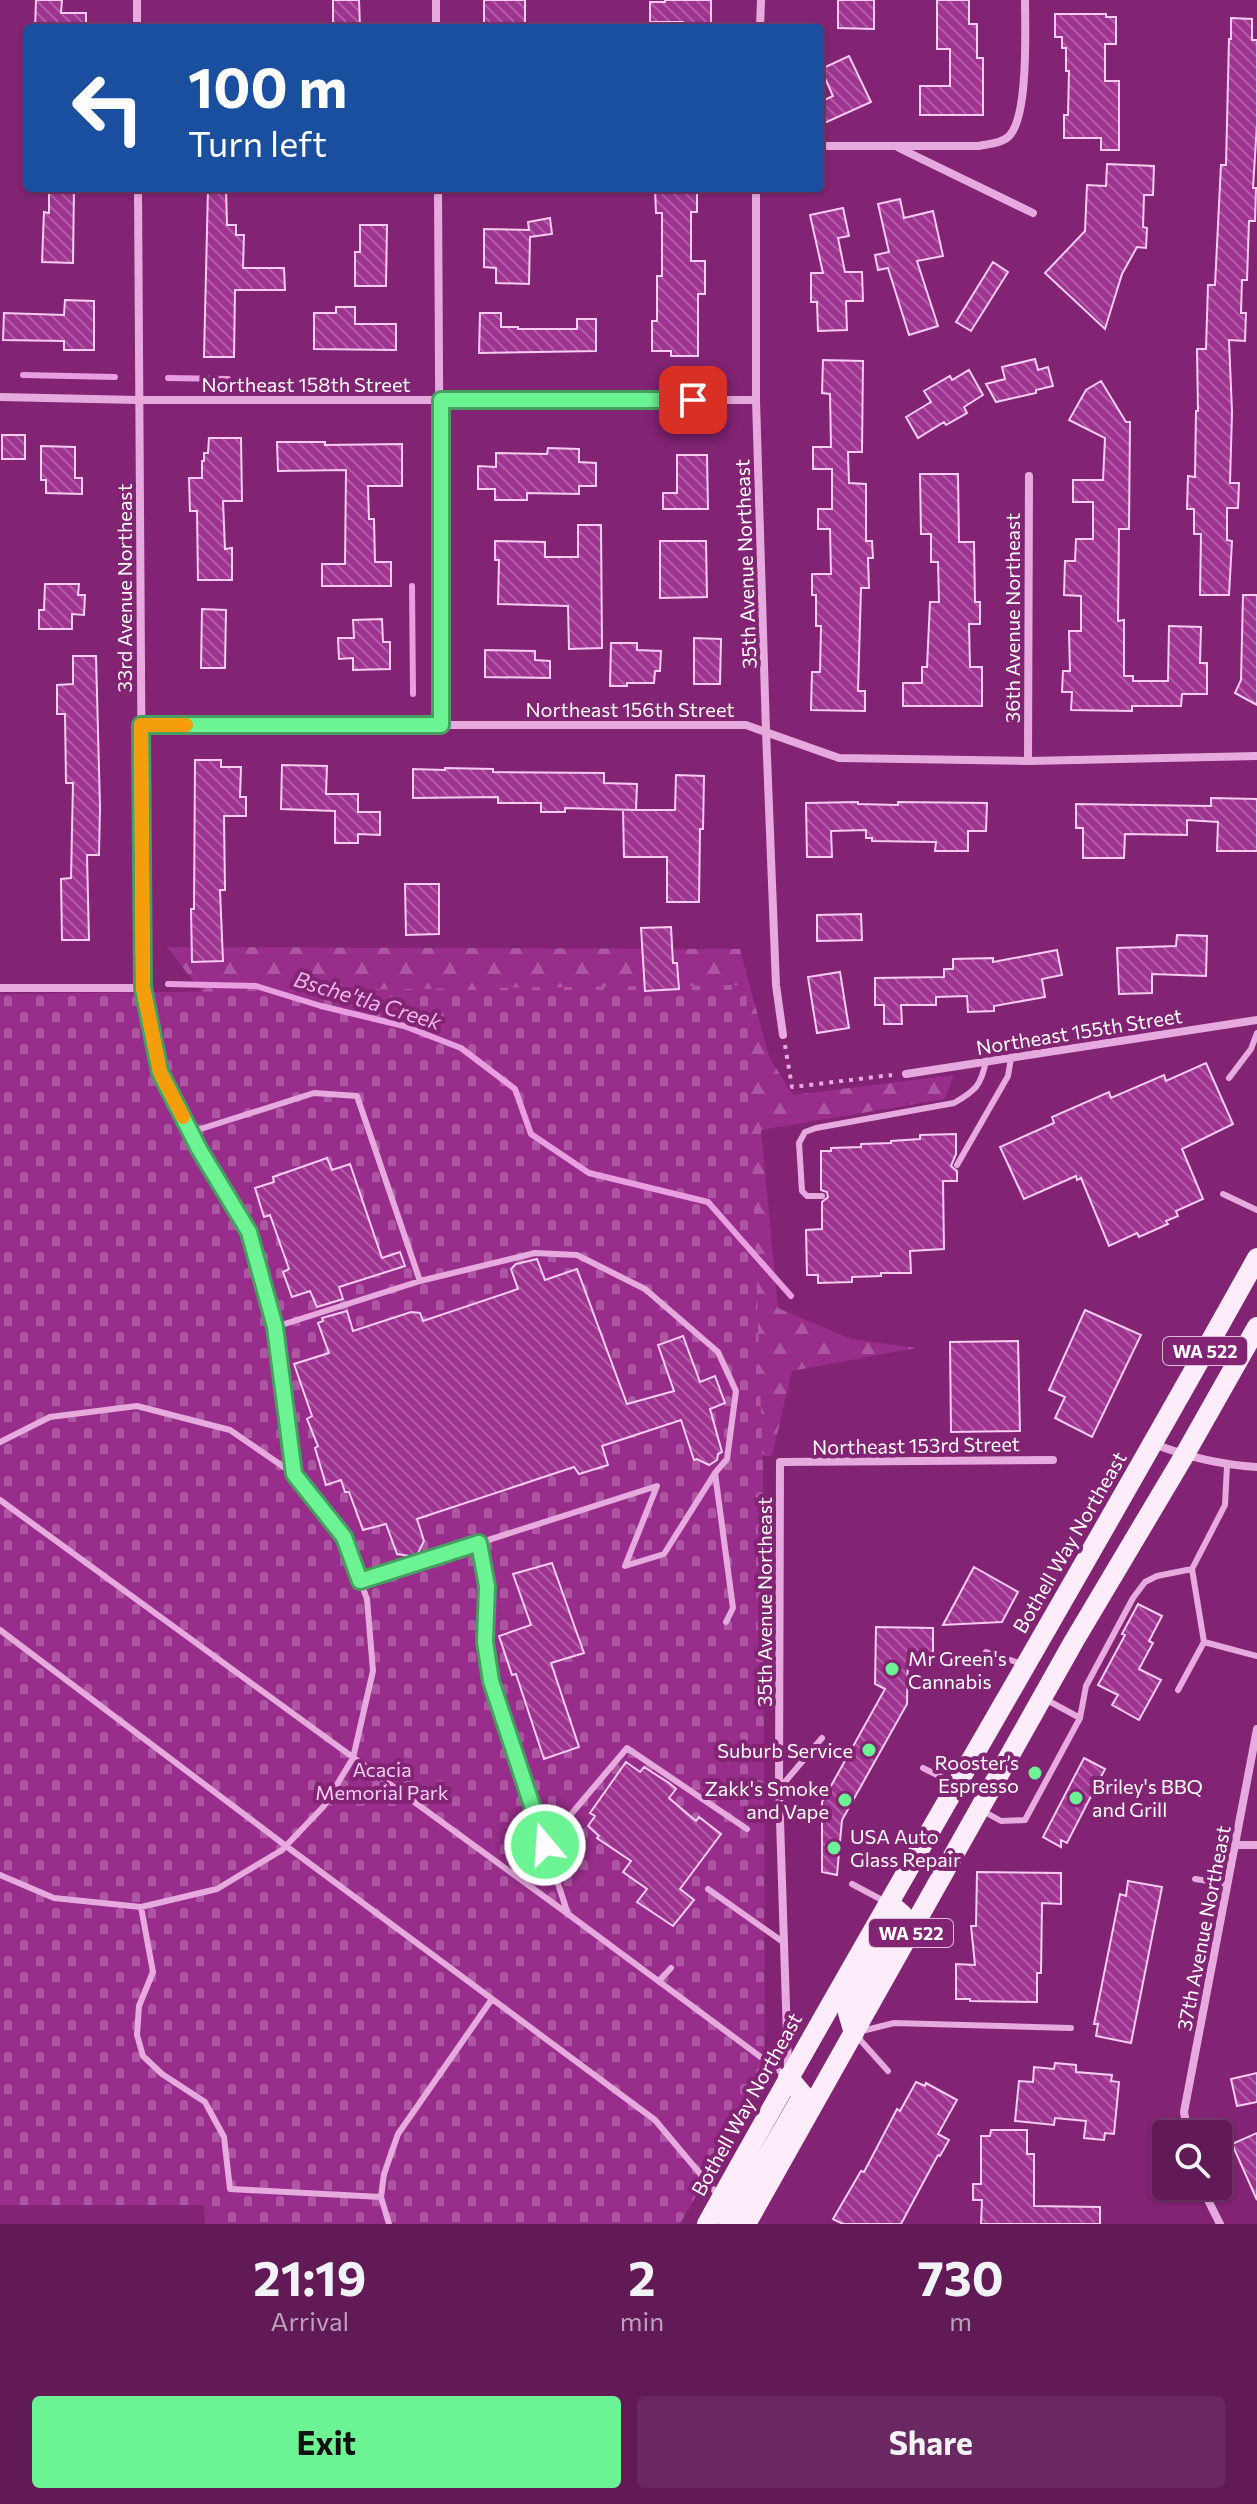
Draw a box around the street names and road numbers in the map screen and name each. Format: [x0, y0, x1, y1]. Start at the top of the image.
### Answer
street label: Northeast 158th Street [202, 372, 410, 396]
street label: 35th Avenue Northeast [729, 459, 761, 669]
street label: 33rd Avenue Northeast [112, 483, 136, 693]
street label: 36th Avenue Northeast [1000, 513, 1024, 723]
street label: Northeast 156th Street [526, 697, 734, 721]
street label: Northeast 155th Street [974, 1003, 1184, 1059]
road number: WA 522 [1163, 1337, 1247, 1365]
street label: Northeast 153rd Street [812, 1431, 1020, 1459]
street label: Bothell Way Northeast [1007, 1447, 1131, 1637]
street label: 35th Avenue Northeast [752, 1497, 776, 1707]
street label: 37th Avenue Northeast [1171, 1823, 1235, 2033]
road number: WA 522 [869, 1919, 953, 1947]
street label: Bothell Way Northeast [686, 2008, 806, 2200]

